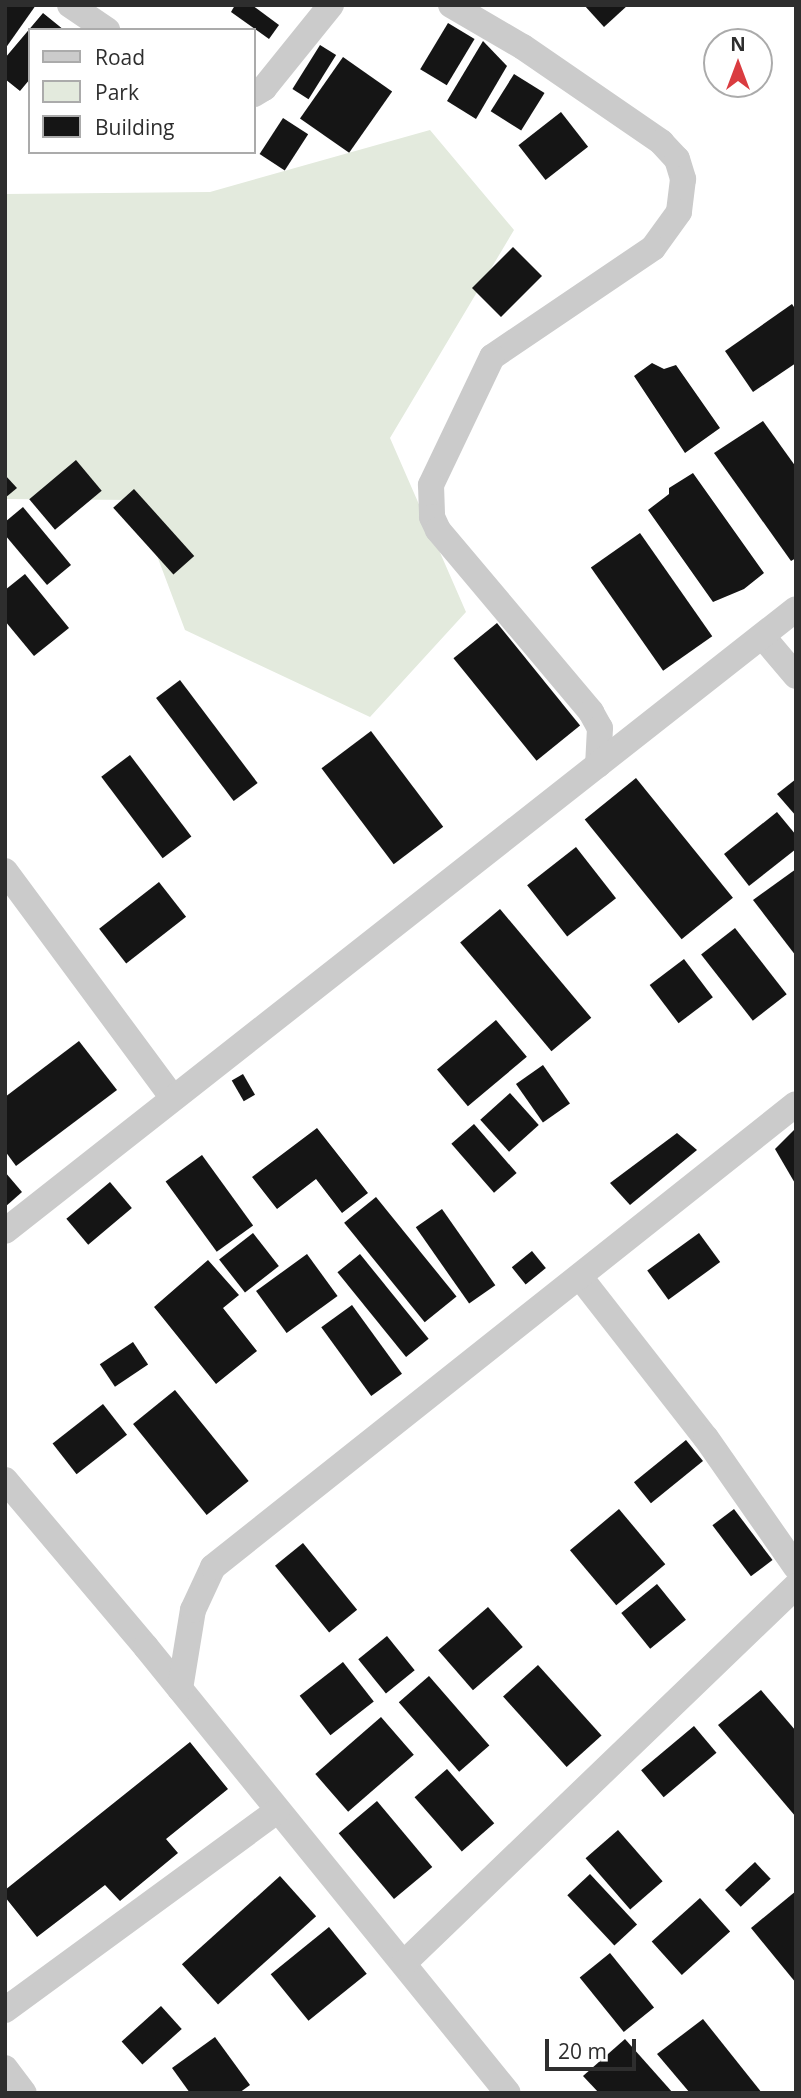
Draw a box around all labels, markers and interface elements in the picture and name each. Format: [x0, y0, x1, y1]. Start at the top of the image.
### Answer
legend [28, 28, 256, 154]
north arrow [703, 28, 773, 98]
text: N [730, 31, 746, 57]
text: Road [95, 43, 145, 71]
text: Park [95, 78, 139, 106]
text: Building [95, 113, 174, 141]
scale bar [549, 2024, 640, 2068]
text: 20 m [558, 2037, 607, 2065]

